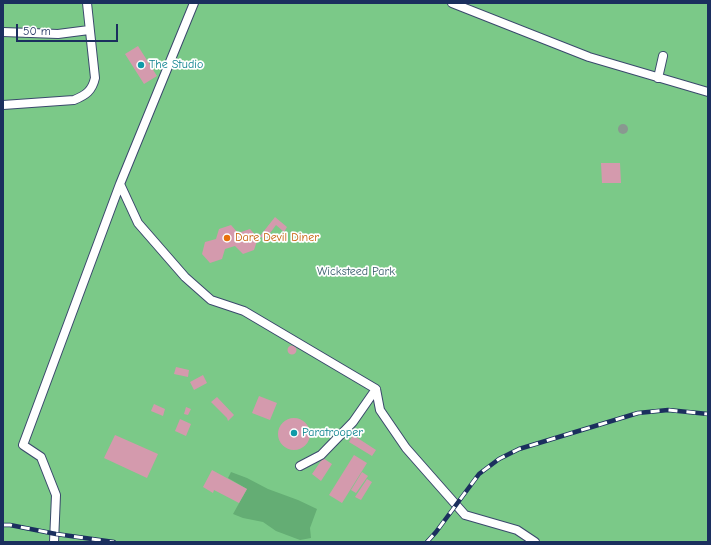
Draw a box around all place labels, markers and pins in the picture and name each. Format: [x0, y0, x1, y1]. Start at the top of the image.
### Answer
place label: The Studio [149, 58, 203, 72]
marker: The Studio [136, 60, 146, 70]
place label: Dare Devil Diner [235, 231, 319, 245]
marker: Dare Devil Diner [222, 233, 232, 243]
place label: Paratrooper [302, 426, 363, 440]
marker: Paratrooper [289, 428, 299, 438]

